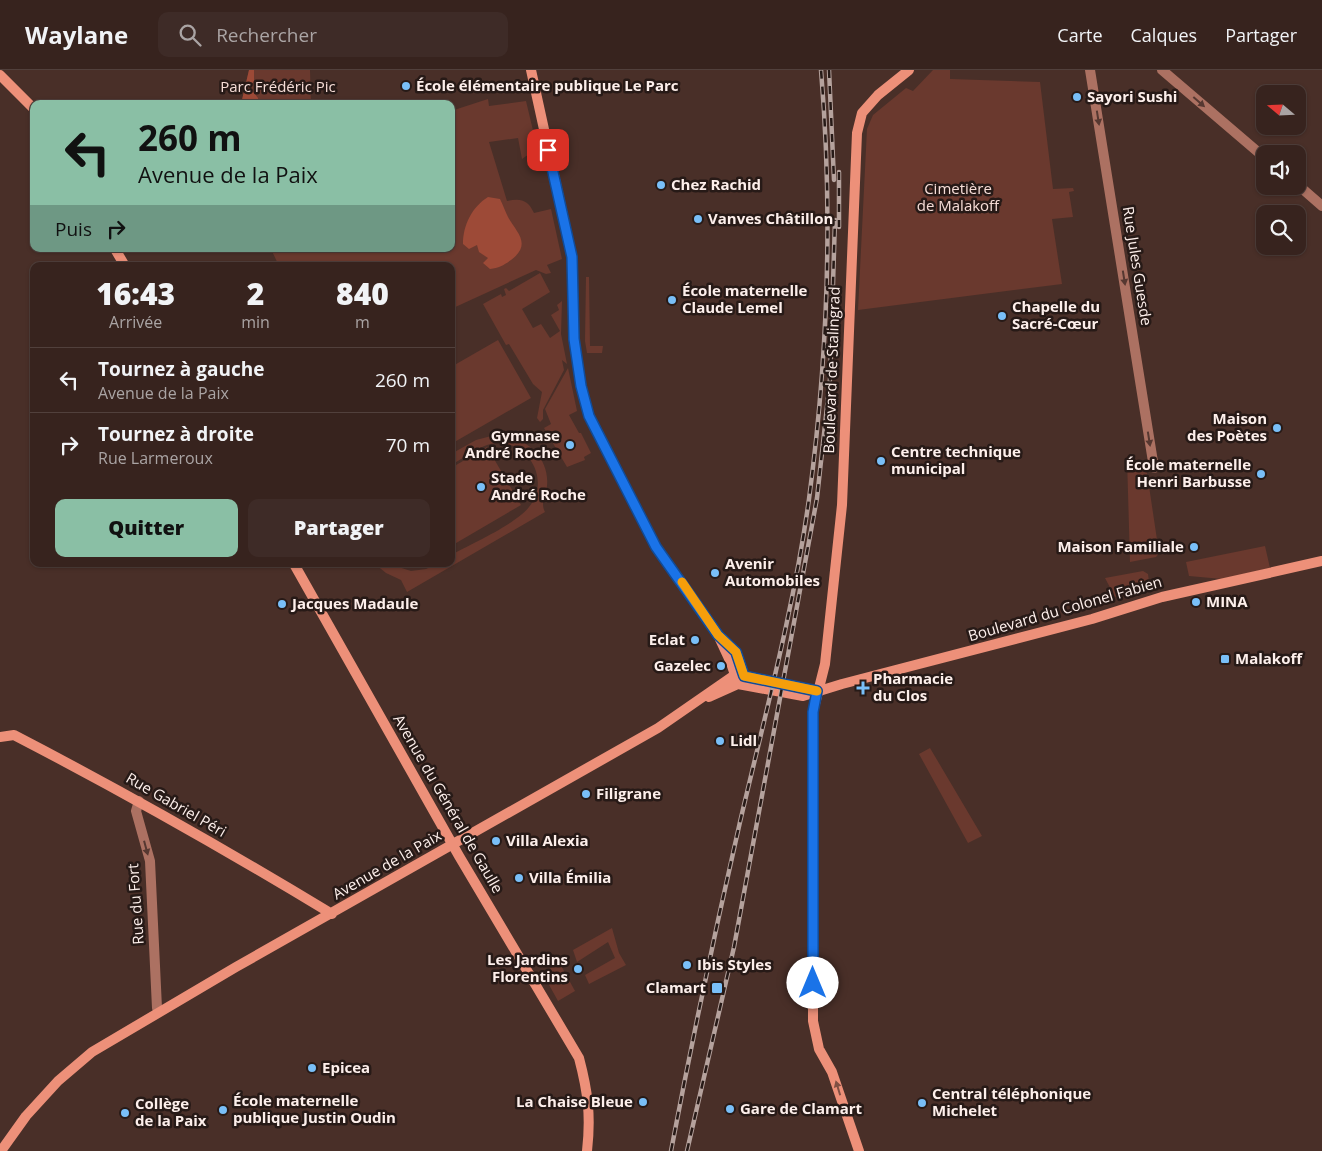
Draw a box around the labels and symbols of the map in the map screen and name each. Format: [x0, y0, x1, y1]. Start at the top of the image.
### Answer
place label: École élémentaire publique Le Parc [416, 75, 679, 95]
park label: Parc Frédéric Pic [220, 76, 336, 96]
marker: École élémentaire publique Le Parc [400, 80, 412, 92]
north arrow [1256, 85, 1306, 135]
place label: Sayori Sushi [1087, 86, 1177, 106]
marker: Sayori Sushi [1071, 91, 1083, 103]
one-way arrow [1192, 96, 1204, 108]
one-way arrow [1095, 110, 1103, 126]
pin [527, 129, 569, 171]
place label: Chez Rachid [671, 174, 761, 194]
park label: Cimetière de Malakoff [917, 178, 1000, 215]
marker: Chez Rachid [655, 179, 667, 191]
street label: Rue Jules Guesde [1119, 205, 1157, 327]
place label: Vanves Châtillon [708, 208, 833, 228]
marker: Vanves Châtillon [692, 213, 704, 225]
one-way arrow [1120, 271, 1128, 287]
place label: École maternelle Claude Lemel [682, 280, 808, 317]
street label: Boulevard de Stalingrad [818, 286, 844, 454]
marker: École maternelle Claude Lemel [666, 294, 678, 306]
place label: Chapelle du Sacré-Cœur [1012, 296, 1100, 333]
marker: Chapelle du Sacré-Cœur [996, 310, 1008, 322]
place label: Maison des Poètes [1187, 408, 1267, 445]
marker: Maison des Poètes [1271, 422, 1283, 434]
place label: Gymnase André Roche [465, 425, 560, 462]
one-way arrow [1145, 431, 1153, 447]
marker: Gymnase André Roche [564, 439, 576, 451]
place label: Centre technique municipal [891, 441, 1021, 478]
place label: École maternelle Henri Barbusse [1126, 454, 1251, 491]
marker: Centre technique municipal [875, 455, 887, 467]
place label: Stade André Roche [491, 467, 586, 504]
marker: École maternelle Henri Barbusse [1255, 468, 1267, 480]
marker: Stade André Roche [475, 481, 487, 493]
place label: Maison Familiale [1057, 536, 1184, 556]
marker: Maison Familiale [1188, 541, 1200, 553]
place label: Avenir Automobiles [725, 553, 820, 590]
marker: Avenir Automobiles [709, 567, 721, 579]
street label: Boulevard du Colonel Fabien [966, 571, 1164, 645]
place label: MINA [1206, 591, 1248, 611]
place label: Jacques Madaule [290, 593, 418, 613]
marker: MINA [1190, 596, 1202, 608]
marker: Jacques Madaule [276, 598, 288, 610]
place label: Eclat [649, 629, 685, 649]
marker: Eclat [689, 634, 701, 646]
place label: Malakoff [1235, 648, 1303, 668]
marker: Malakoff [1219, 653, 1231, 665]
place label: Gazelec [654, 655, 711, 675]
marker: Gazelec [715, 660, 727, 672]
place label: Pharmacie du Clos [873, 668, 953, 705]
marker: Pharmacie du Clos [857, 682, 869, 694]
street label: Avenue du Général de Gaulle [389, 710, 508, 897]
place label: Lidl [730, 730, 757, 750]
marker: Lidl [714, 735, 726, 747]
street label: Rue Gabriel Péri [123, 767, 230, 841]
place label: Filigrane [596, 783, 661, 803]
marker: Filigrane [580, 788, 592, 800]
street label: Avenue de la Paix [328, 825, 445, 903]
place label: Villa Alexia [506, 830, 589, 850]
marker: Villa Alexia [490, 835, 502, 847]
one-way arrow [143, 841, 151, 856]
street label: Rue du Fort [122, 863, 148, 945]
place label: Villa Émilia [529, 867, 611, 887]
marker: Villa Émilia [513, 872, 525, 884]
place label: Les Jardins Florentins [487, 949, 568, 986]
place label: Ibis Styles [697, 954, 772, 974]
position arrow [786, 956, 838, 1008]
marker: Ibis Styles [681, 959, 693, 971]
marker: Les Jardins Florentins [572, 963, 584, 975]
place label: Clamart [646, 977, 706, 997]
marker: Clamart [710, 981, 724, 995]
place label: Epicea [322, 1057, 370, 1077]
marker: Epicea [306, 1062, 318, 1074]
one-way arrow [833, 1081, 841, 1096]
place label: Central téléphonique Michelet [932, 1083, 1091, 1120]
place label: École maternelle publique Justin Oudin [233, 1090, 396, 1127]
place label: La Chaise Bleue [516, 1091, 633, 1111]
place label: Collège de la Paix [135, 1093, 207, 1130]
marker: La Chaise Bleue [637, 1096, 649, 1108]
marker: Central téléphonique Michelet [916, 1097, 928, 1109]
place label: Gare de Clamart [740, 1098, 863, 1118]
marker: Gare de Clamart [724, 1103, 736, 1115]
marker: École maternelle publique Justin Oudin [217, 1104, 229, 1116]
marker: Collège de la Paix [119, 1107, 131, 1119]

